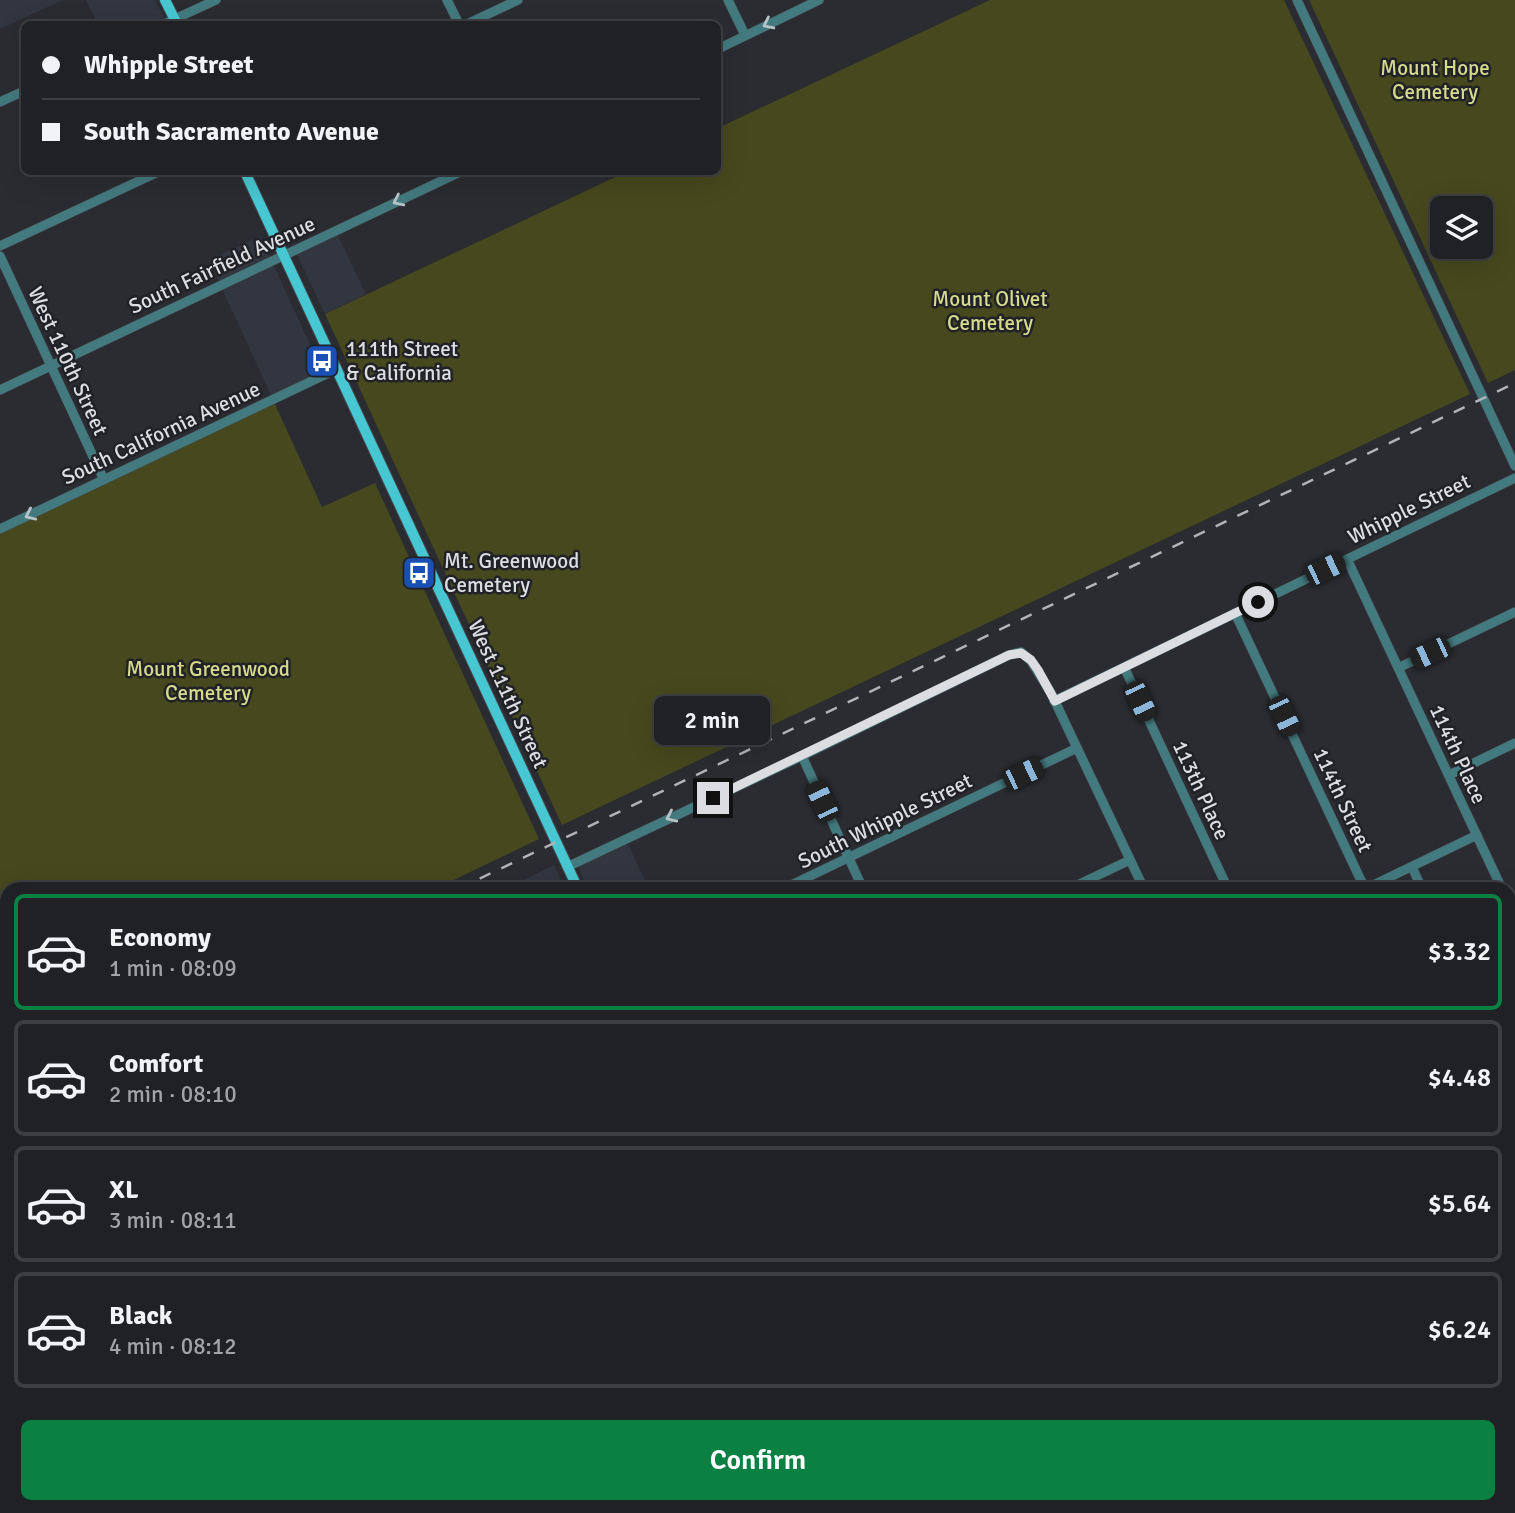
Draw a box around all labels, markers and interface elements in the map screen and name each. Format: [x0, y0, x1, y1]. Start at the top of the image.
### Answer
one-way arrow [763, 16, 775, 30]
text: Whipple Street [84, 49, 254, 81]
park label: Mount Hope Cemetery [1380, 55, 1490, 105]
text: South Sacramento Avenue [84, 116, 379, 148]
one-way arrow [393, 193, 405, 207]
map controls [1430, 196, 1493, 259]
button: layers [1430, 196, 1493, 259]
street label: South Fairfield Avenue [125, 210, 319, 320]
street label: West 110th Street [22, 283, 114, 439]
park label: Mount Olivet Cemetery [932, 286, 1048, 336]
place label: 111th Street & California [346, 336, 458, 386]
bus stop icon: 111th Street & California [303, 342, 341, 380]
street label: South California Avenue [58, 376, 264, 490]
street label: Whipple Street [1344, 468, 1474, 550]
one-way arrow [25, 507, 37, 521]
place label: Mt. Greenwood Cemetery [444, 548, 579, 598]
car [1302, 550, 1349, 588]
bus stop icon: Mt. Greenwood Cemetery [400, 554, 438, 592]
route start [1242, 586, 1274, 618]
street label: West 111th Street [462, 616, 554, 772]
car [1407, 635, 1454, 671]
park label: Mount Greenwood Cemetery [126, 656, 290, 706]
car [1122, 678, 1159, 724]
car [1266, 693, 1303, 739]
callout: 2 min [655, 696, 771, 746]
street label: 114th Place [1424, 700, 1492, 808]
text: 2 min [684, 706, 740, 735]
street label: 113th Place [1167, 736, 1235, 844]
street label: 114th Street [1308, 744, 1378, 856]
car [1000, 755, 1047, 793]
street label: South Whipple Street [794, 768, 976, 874]
car [804, 778, 841, 824]
route end [697, 782, 729, 814]
one-way arrow [666, 809, 679, 823]
icon: car [25, 921, 88, 984]
text: Economy [109, 922, 211, 954]
text: $3.32 [1428, 936, 1491, 968]
text: 1 min · 08:09 [109, 954, 237, 983]
icon: car [25, 1047, 88, 1110]
text: Comfort [109, 1048, 203, 1080]
text: $4.48 [1428, 1062, 1491, 1094]
text: 2 min · 08:10 [109, 1080, 237, 1109]
icon: car [25, 1173, 88, 1236]
text: XL [109, 1174, 139, 1206]
text: $5.64 [1428, 1188, 1491, 1220]
text: 3 min · 08:11 [109, 1206, 237, 1235]
icon: car [25, 1299, 88, 1362]
text: Black [109, 1300, 172, 1332]
text: $6.24 [1428, 1314, 1491, 1346]
text: 4 min · 08:12 [109, 1332, 237, 1361]
button: Confirm [21, 1420, 1495, 1500]

